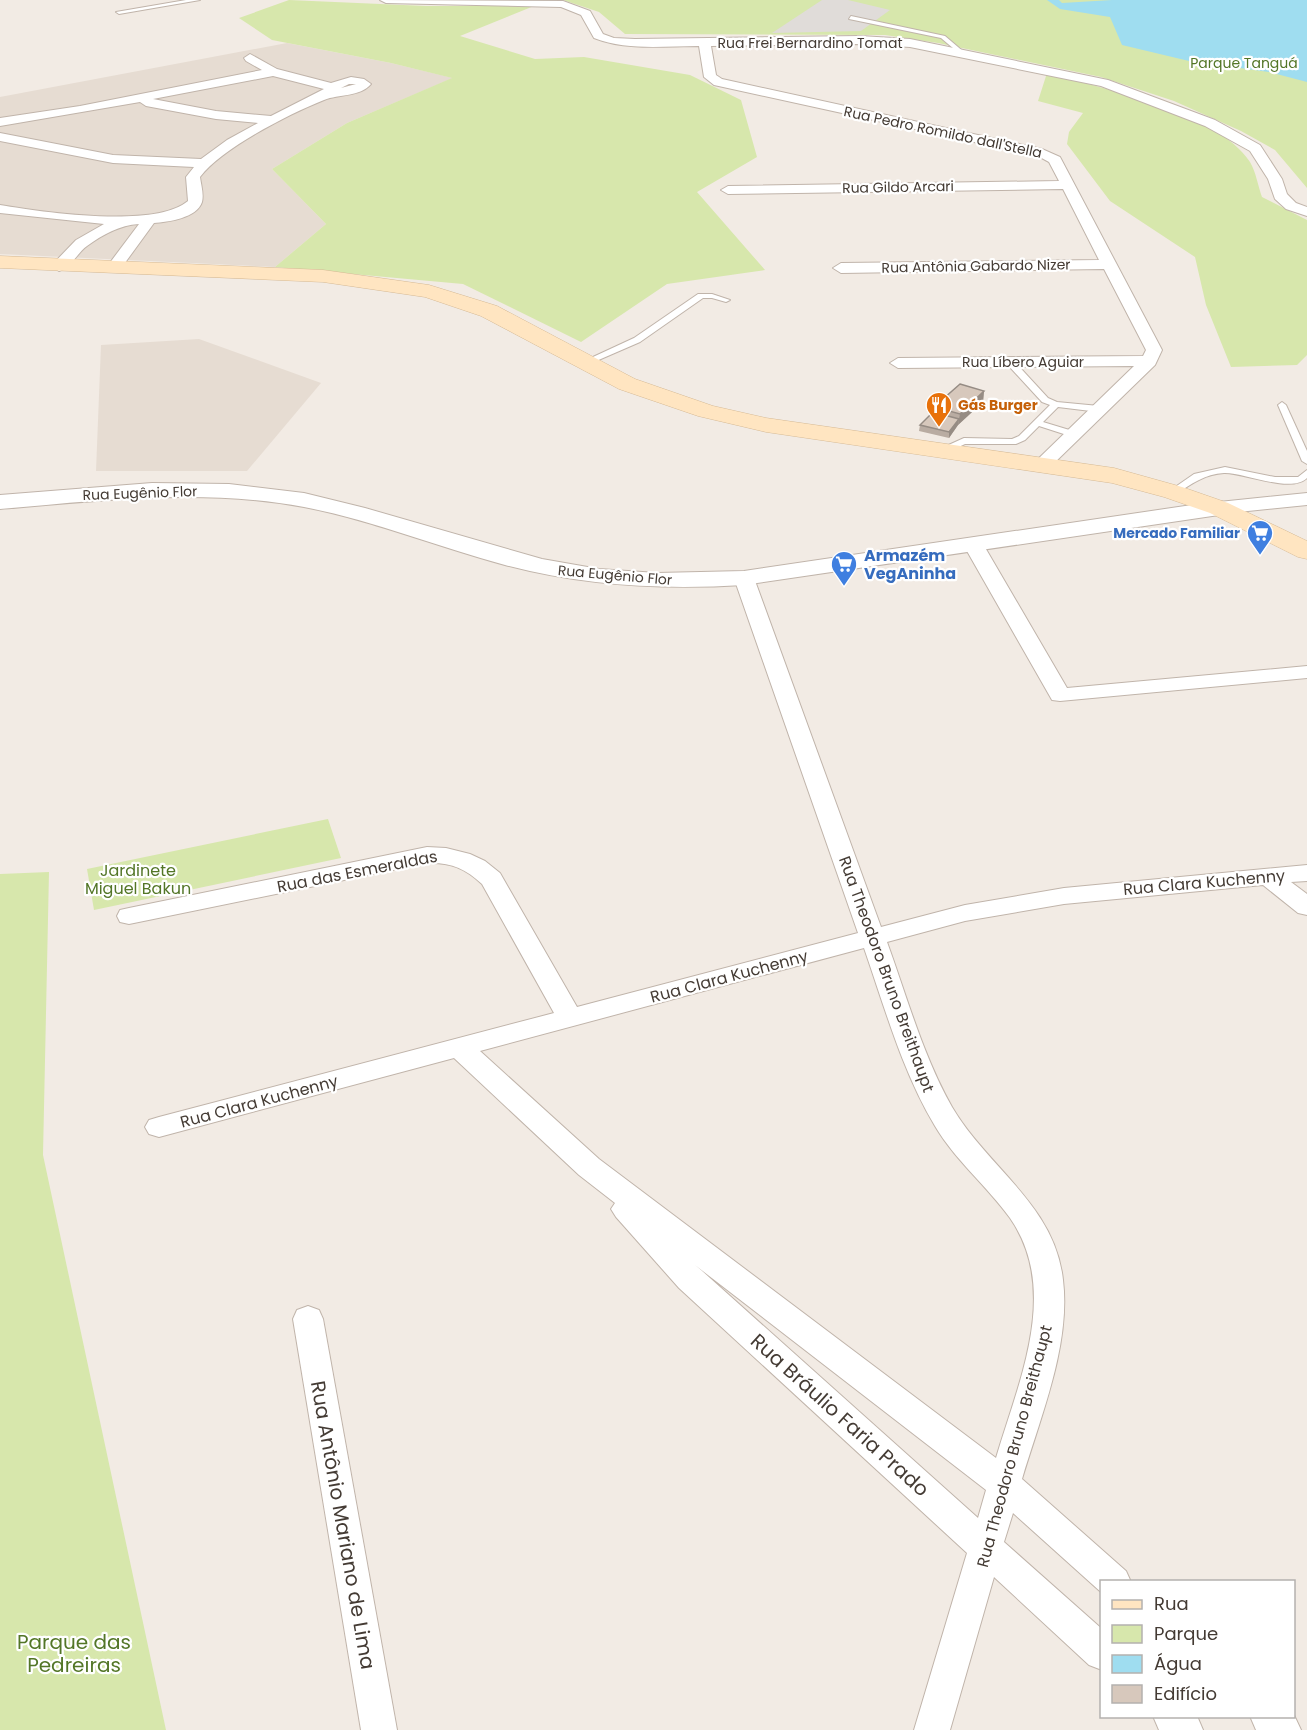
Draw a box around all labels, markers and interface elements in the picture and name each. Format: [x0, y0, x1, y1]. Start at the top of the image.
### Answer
street label: Rua Frei Bernardino Tomat [717, 33, 903, 53]
park label: Parque Tanguá [1190, 53, 1298, 73]
street label: Rua Pedro Romildo dall'Stella [842, 101, 1044, 163]
street label: Rua Gildo Arcari [842, 176, 954, 198]
street label: Rua Antônia Gabardo Nizer [881, 254, 1071, 278]
street label: Rua Líbero Aguiar [962, 352, 1084, 372]
restaurant icon: Gás Burger [924, 390, 954, 428]
place label: Gás Burger [958, 395, 1038, 415]
street label: Rua Eugênio Flor [82, 481, 198, 505]
supermarket icon: Mercado Familiar [1245, 518, 1275, 556]
place label: Mercado Familiar [1113, 523, 1240, 543]
place label: Armazém VegAninha [864, 544, 956, 585]
supermarket icon: Armazém VegAninha [829, 549, 859, 587]
street label: Rua Eugênio Flor [557, 560, 673, 590]
street label: Rua das Esmeraldas [275, 845, 439, 898]
street label: Rua Theodoro Bruno Breithaupt [833, 853, 940, 1096]
park label: Jardinete Miguel Bakun [85, 859, 191, 900]
street label: Rua Clara Kuchenny [1122, 864, 1286, 901]
street label: Rua Clara Kuchenny [648, 944, 811, 1009]
street label: Rua Clara Kuchenny [178, 1069, 341, 1134]
street label: Rua Theodoro Bruno Breithaupt [971, 1322, 1058, 1570]
street label: Rua Bráulio Faria Prado [745, 1327, 935, 1503]
street label: Rua Antônio Mariano de Lima [304, 1379, 382, 1671]
legend [1100, 1580, 1295, 1718]
text: Rua [1154, 1591, 1189, 1616]
text: Parque [1154, 1621, 1218, 1646]
park label: Parque das Pedreiras [17, 1628, 131, 1679]
text: Água [1154, 1651, 1202, 1676]
text: Edifício [1154, 1681, 1217, 1706]

